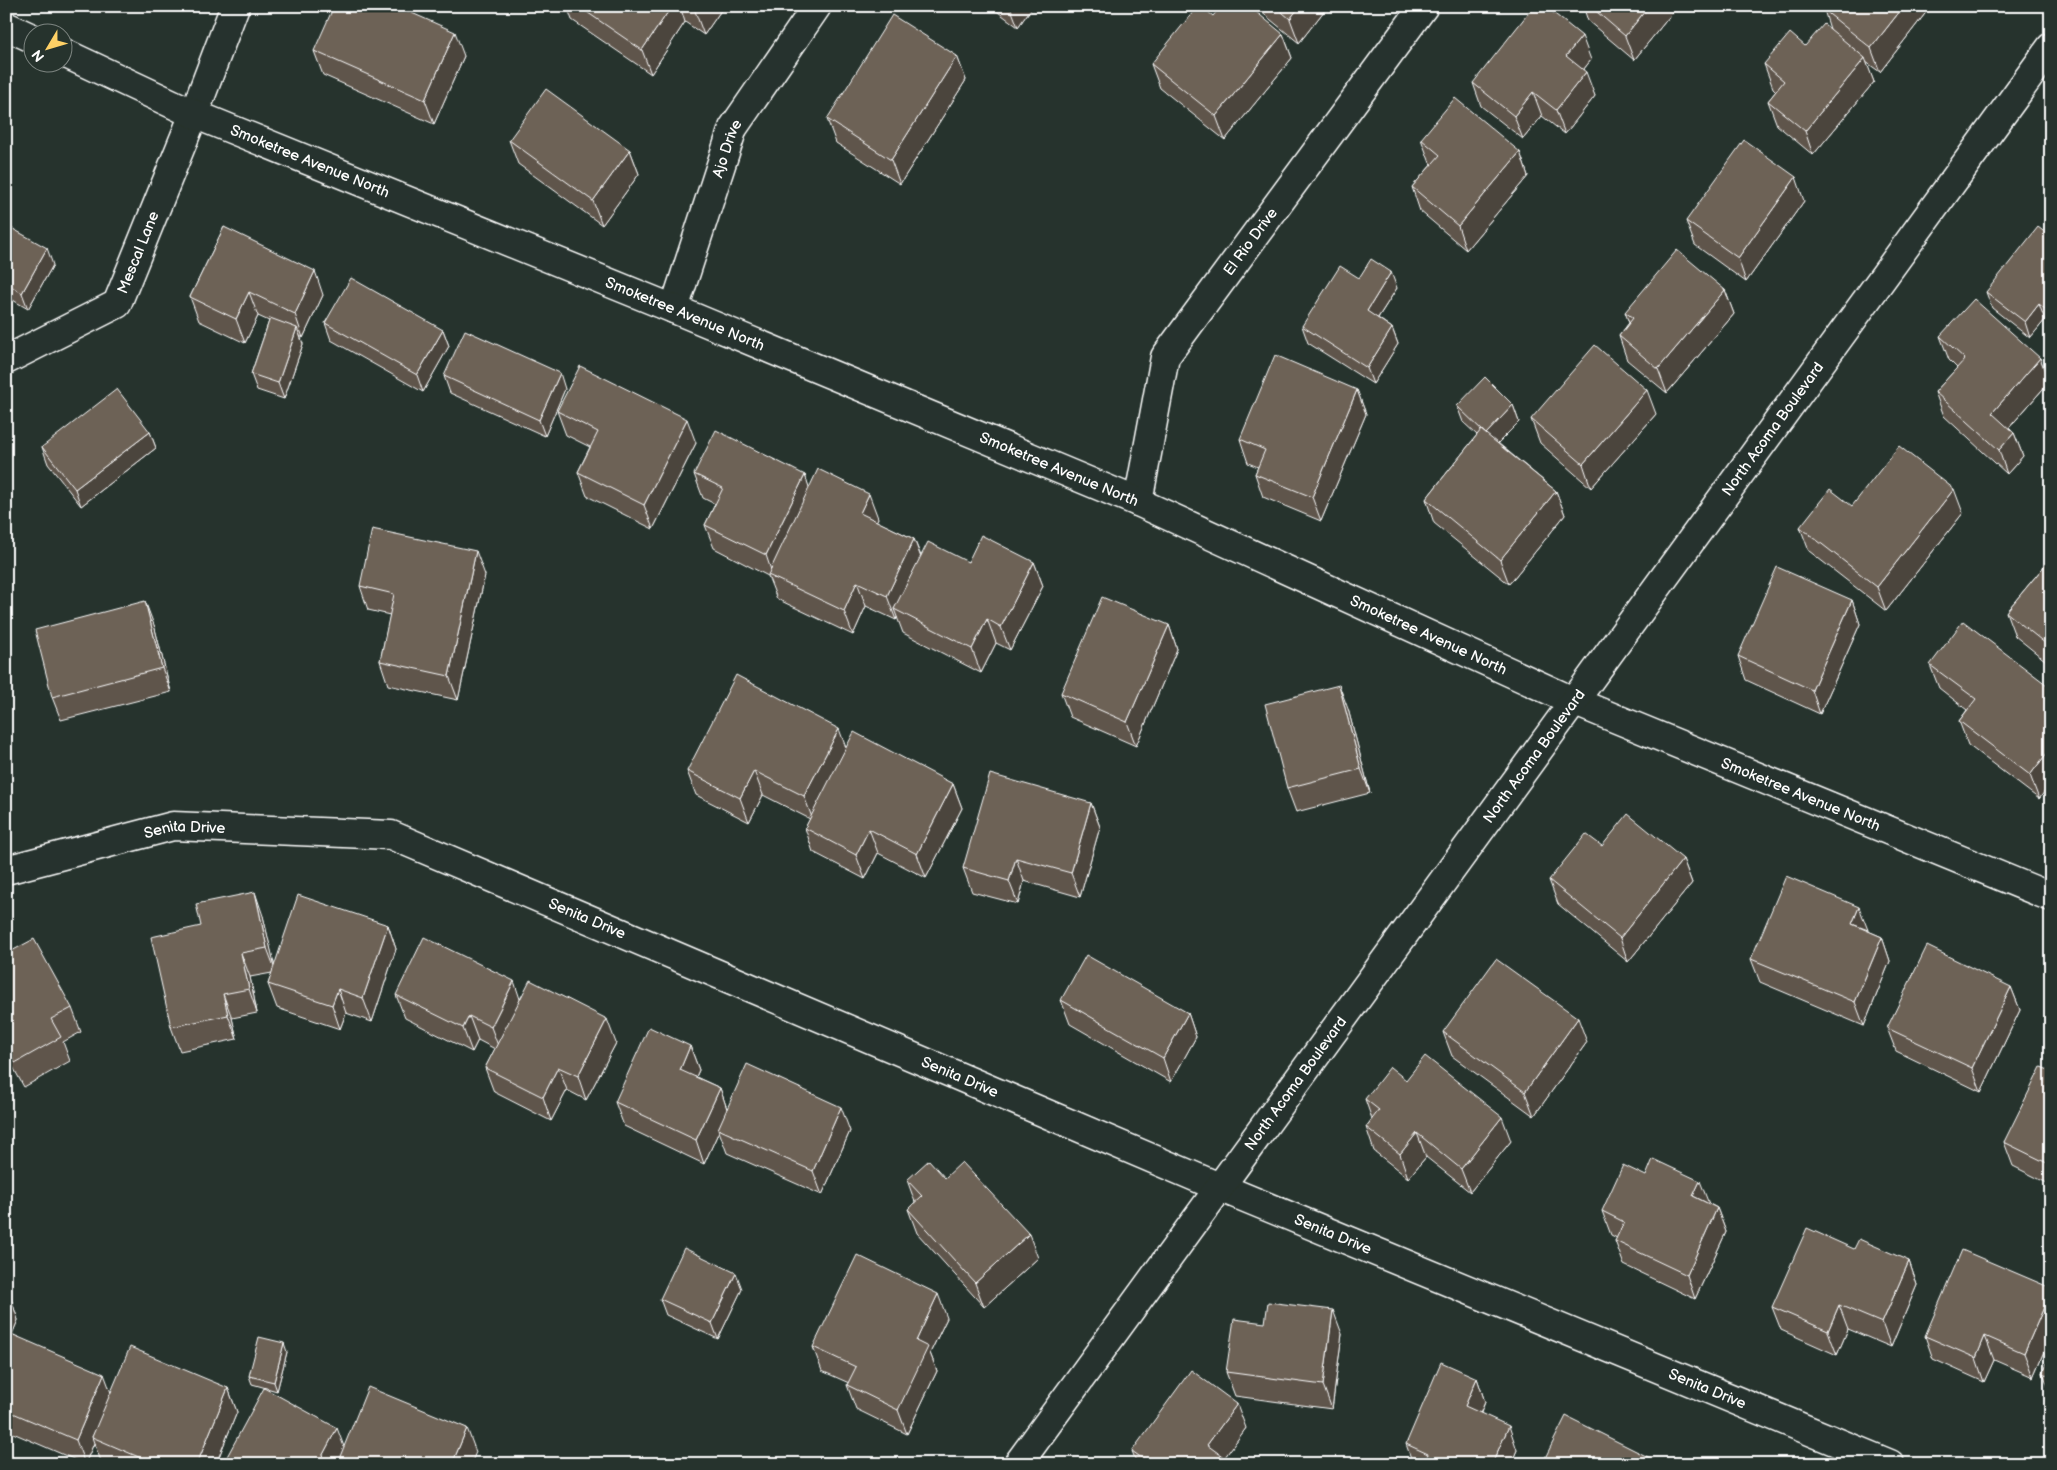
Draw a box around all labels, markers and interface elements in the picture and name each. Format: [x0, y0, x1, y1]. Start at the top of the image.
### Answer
north arrow [22, 22, 72, 72]
text: N [28, 46, 48, 65]
street label: Ajo Drive [708, 115, 746, 180]
street label: Smoketree Avenue North [227, 121, 392, 202]
street label: El Rio Drive [1219, 204, 1282, 279]
street label: Mescal Lane [113, 208, 164, 297]
street label: Smoketree Avenue North [602, 273, 767, 356]
street label: North Acoma Boulevard [1718, 358, 1828, 500]
street label: Smoketree Avenue North [977, 428, 1141, 511]
street label: Smoketree Avenue North [1347, 591, 1510, 679]
street label: North Acoma Boulevard [1479, 686, 1590, 827]
street label: Smoketree Avenue North [1718, 754, 1883, 836]
street label: Senita Drive [142, 817, 226, 843]
street label: Senita Drive [545, 894, 628, 944]
street label: North Acoma Boulevard [1241, 1013, 1351, 1154]
street label: Senita Drive [918, 1053, 1001, 1102]
street label: Senita Drive [1291, 1210, 1374, 1259]
street label: Senita Drive [1666, 1365, 1749, 1414]

